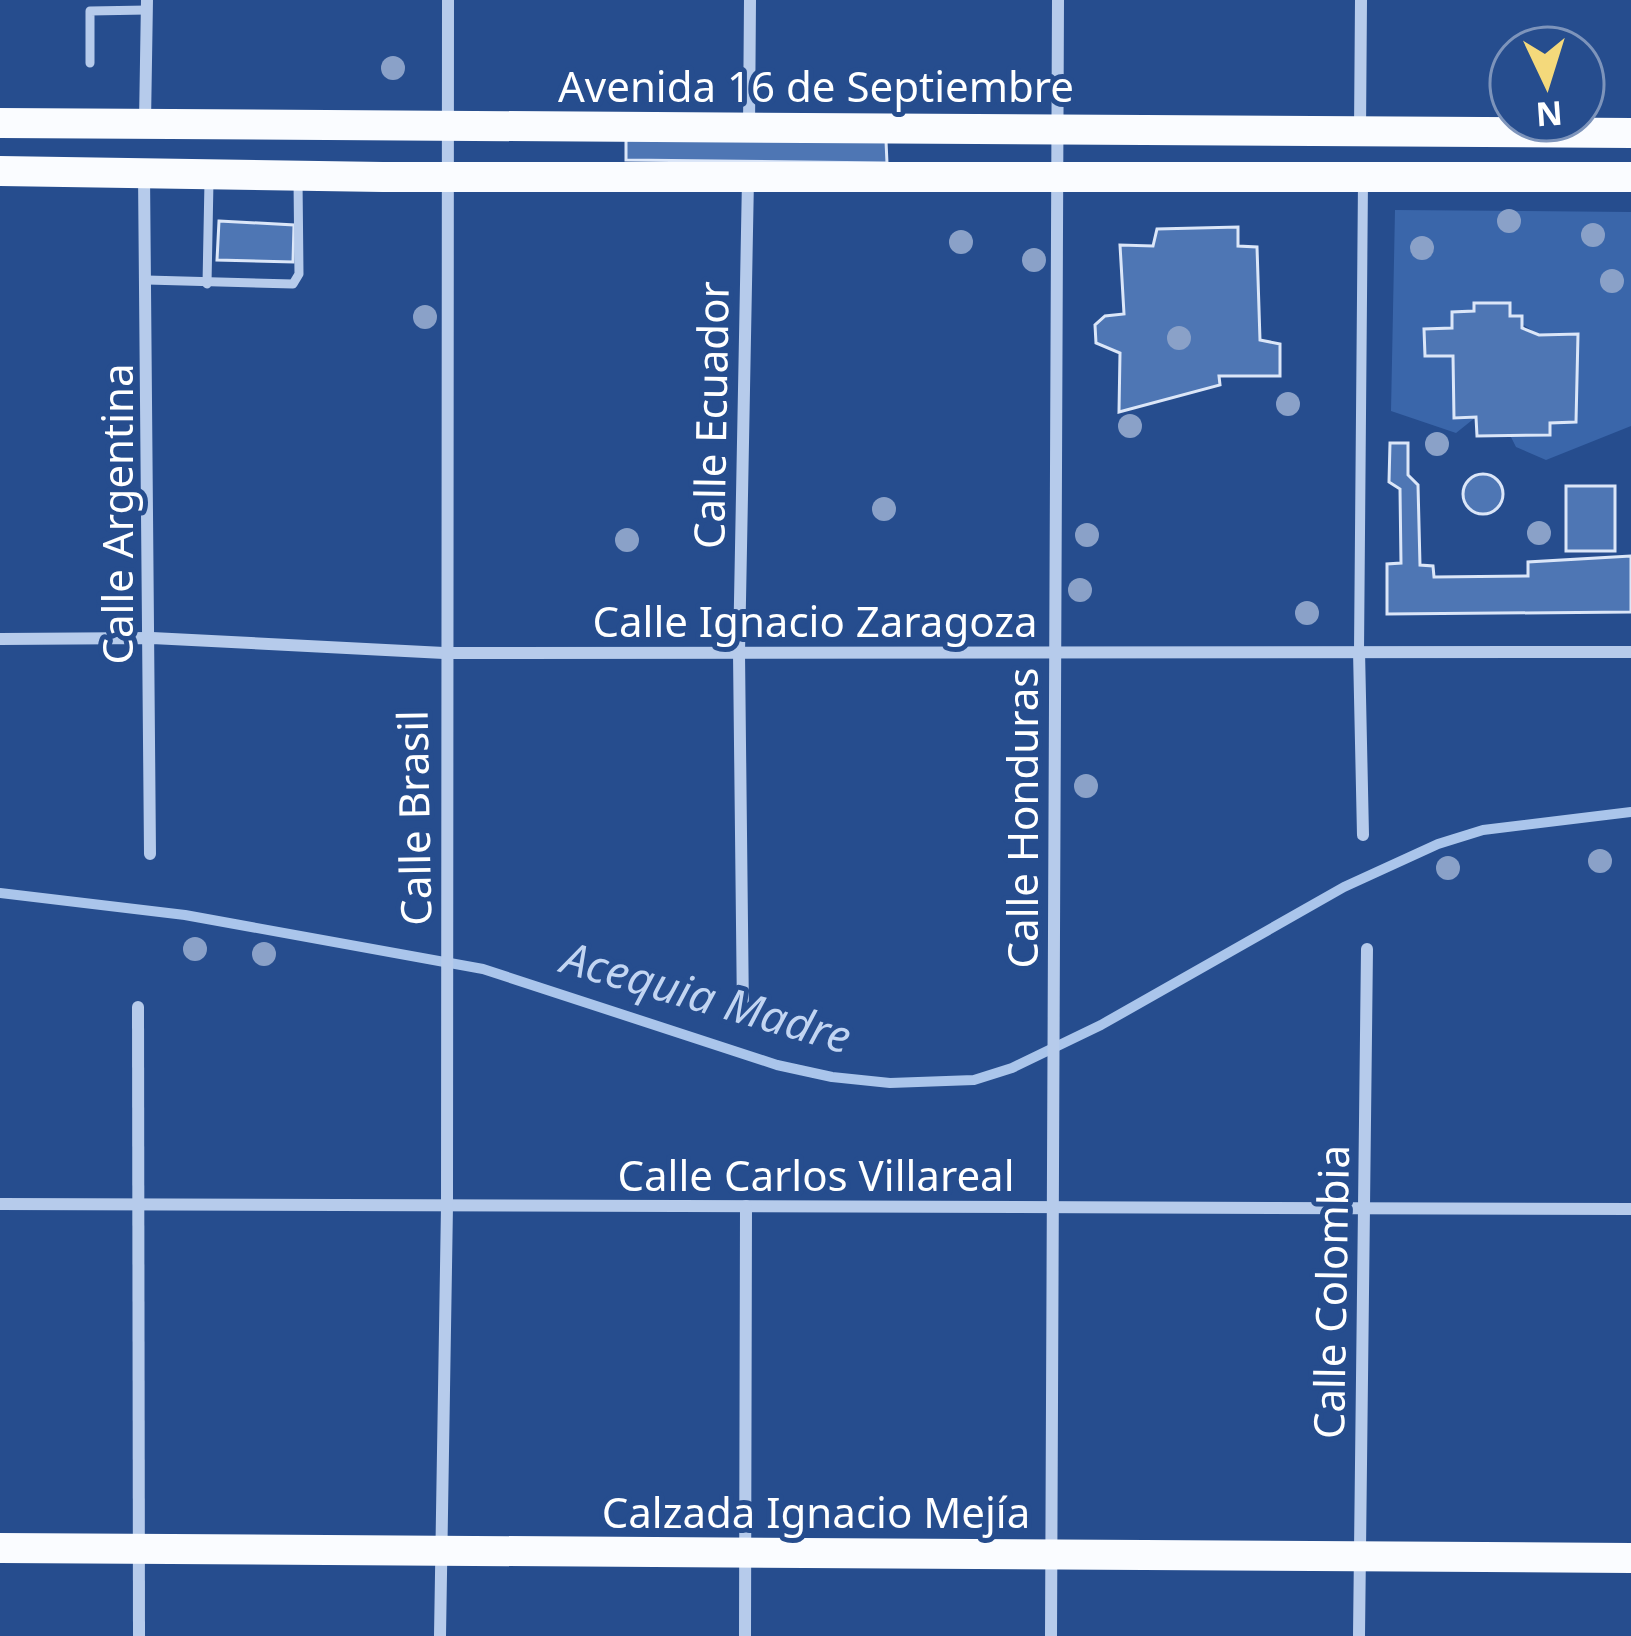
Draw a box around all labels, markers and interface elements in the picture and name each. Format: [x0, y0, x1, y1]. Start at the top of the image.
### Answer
north arrow [1487, 24, 1607, 144]
street label: Avenida 16 de Septiembre [558, 57, 1074, 114]
text: N [1534, 91, 1564, 138]
street label: Calle Ecuador [679, 281, 741, 549]
street label: Calle Argentina [88, 363, 145, 665]
street label: Calle Ignacio Zaragoza [592, 592, 1038, 649]
street label: Calle Honduras [993, 668, 1050, 968]
street label: Calle Brasil [383, 710, 443, 926]
water label: Acequia Madre [552, 925, 859, 1066]
street label: Calle Colombia [1299, 1144, 1361, 1440]
street label: Calle Carlos Villareal [618, 1146, 1015, 1203]
street label: Calzada Ignacio Mejía [602, 1483, 1030, 1540]

